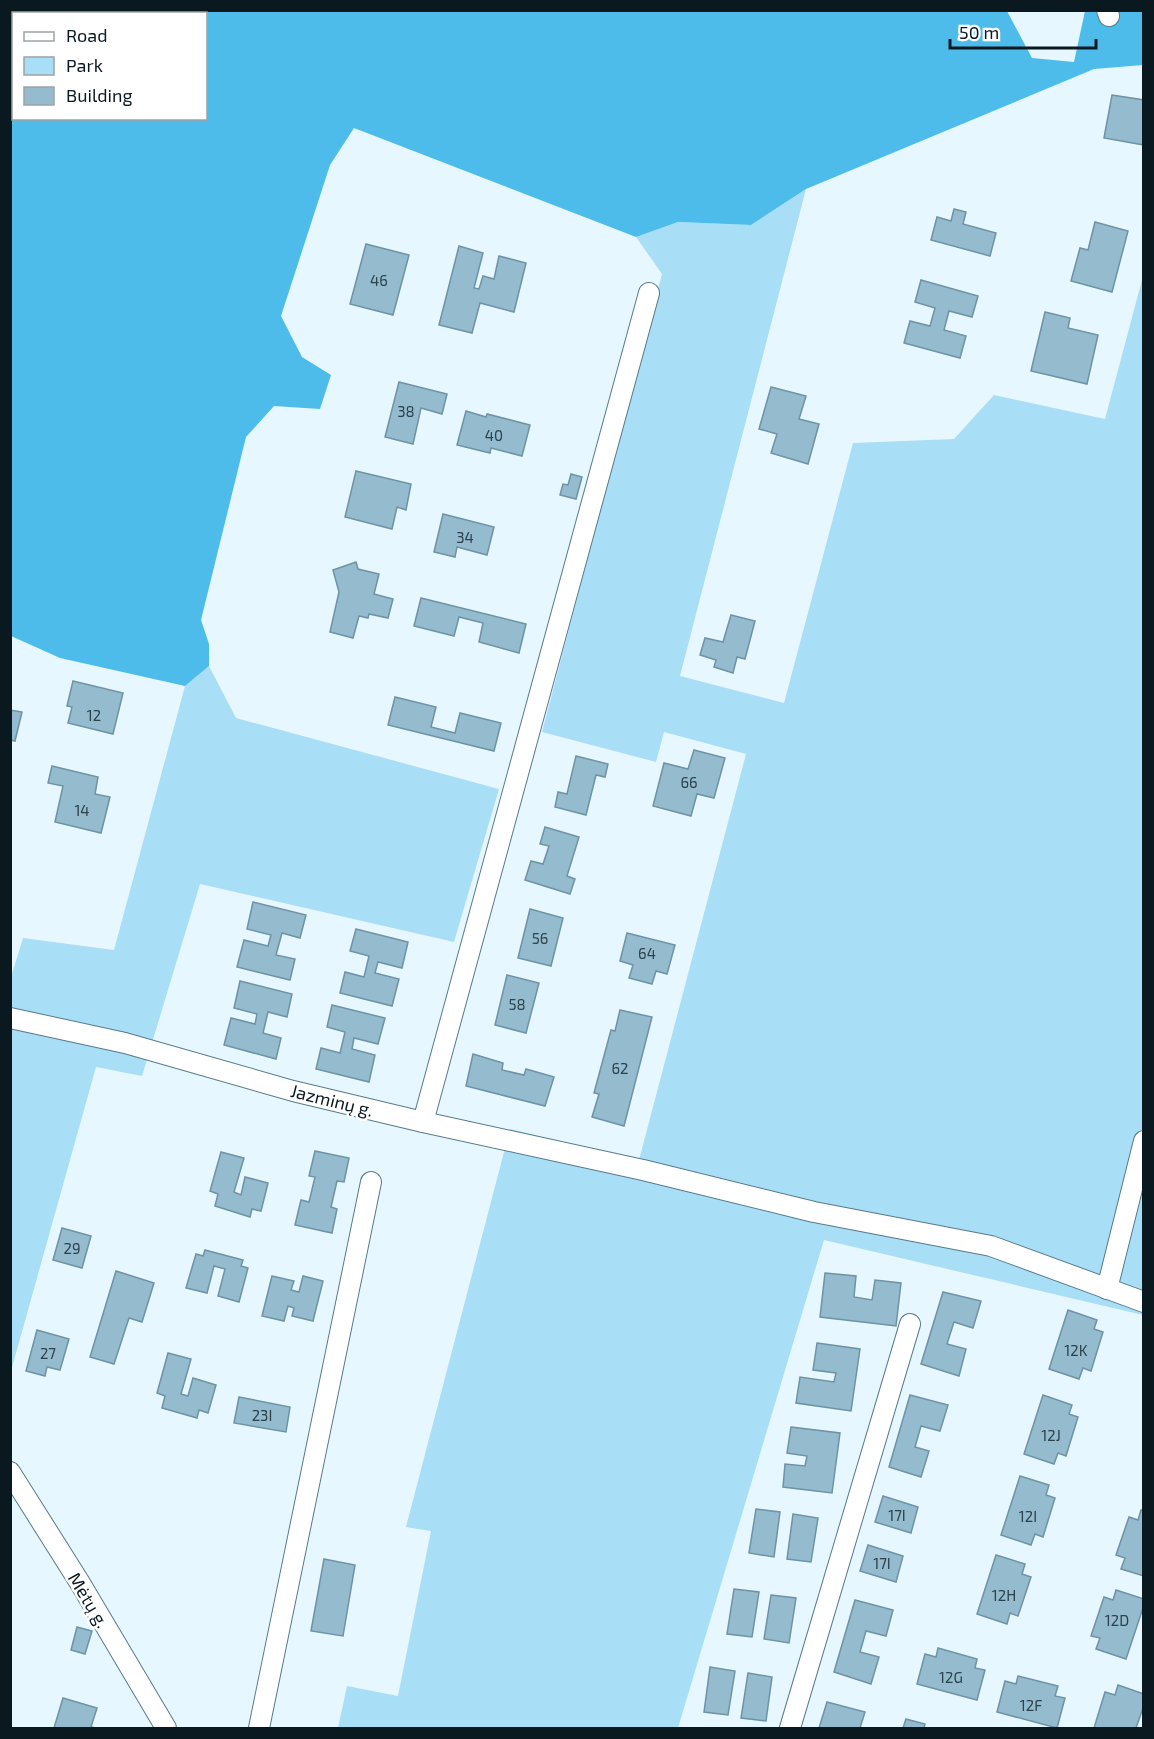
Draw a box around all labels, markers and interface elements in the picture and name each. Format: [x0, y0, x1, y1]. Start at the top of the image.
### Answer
legend [12, 12, 207, 120]
scale bar [950, 12, 1096, 50]
text: 50 m [959, 21, 999, 43]
text: Road [66, 24, 107, 46]
text: Park [66, 54, 103, 76]
text: Building [66, 84, 133, 106]
house number: 46 [370, 271, 388, 289]
house number: 38 [397, 402, 415, 420]
house number: 40 [485, 426, 503, 444]
house number: 34 [456, 528, 474, 546]
house number: 12 [87, 706, 101, 724]
house number: 66 [680, 773, 698, 791]
house number: 14 [74, 801, 90, 819]
house number: 56 [532, 929, 548, 947]
house number: 64 [638, 944, 656, 962]
house number: 58 [508, 995, 526, 1013]
house number: 62 [611, 1059, 629, 1077]
street label: Jazminų g. [288, 1079, 376, 1121]
house number: 29 [63, 1239, 81, 1257]
house number: 12K [1064, 1341, 1088, 1359]
house number: 27 [40, 1344, 56, 1362]
house number: 23I [252, 1406, 272, 1424]
house number: 12J [1041, 1426, 1061, 1444]
house number: 17I [888, 1506, 906, 1524]
house number: 12I [1019, 1507, 1037, 1525]
house number: 17I [873, 1554, 891, 1572]
street label: Mėtų g. [64, 1568, 114, 1632]
house number: 12H [992, 1586, 1016, 1604]
house number: 12D [1105, 1611, 1129, 1629]
house number: 12G [939, 1668, 963, 1686]
house number: 12F [1020, 1696, 1042, 1714]

